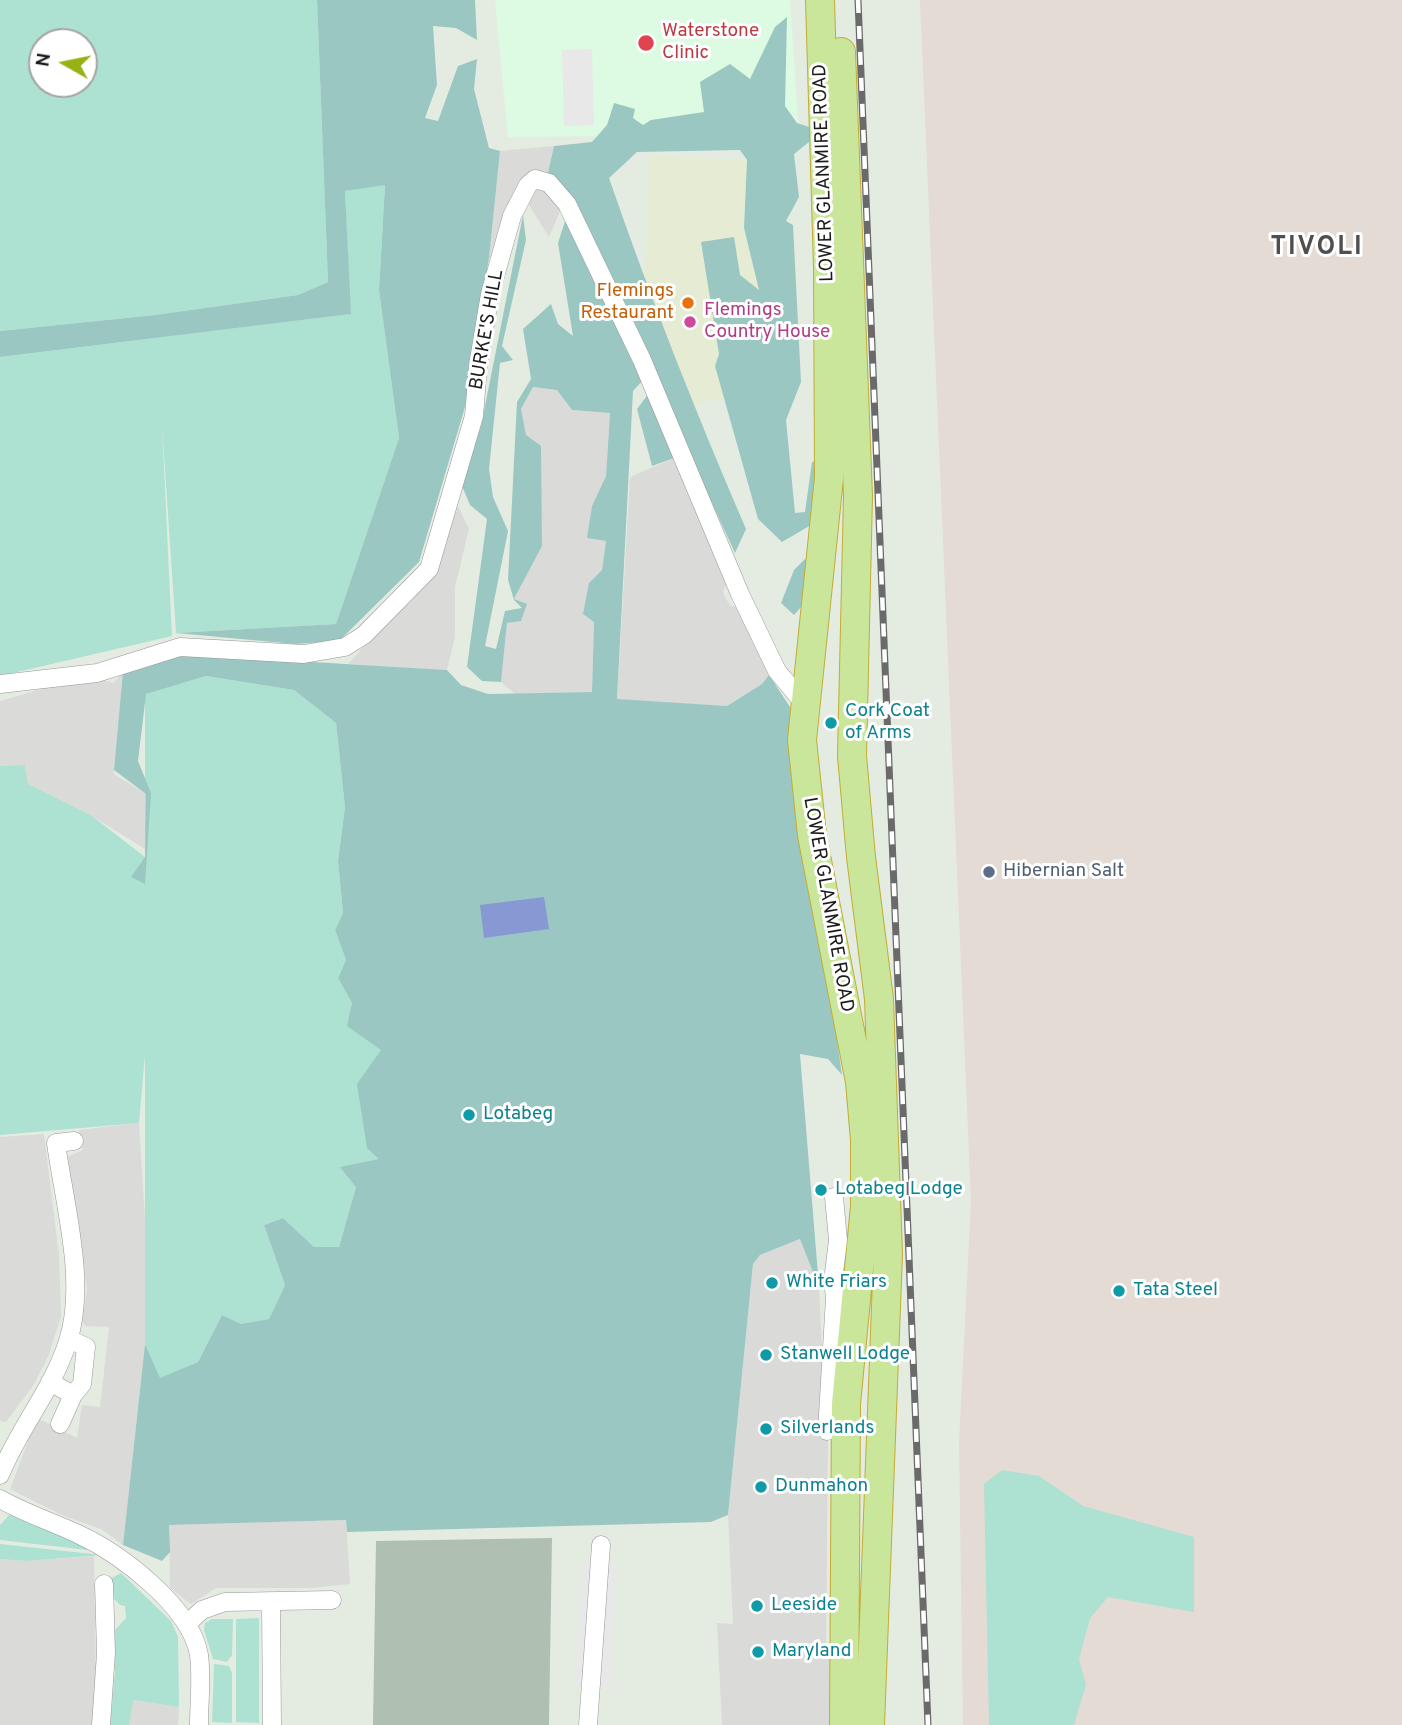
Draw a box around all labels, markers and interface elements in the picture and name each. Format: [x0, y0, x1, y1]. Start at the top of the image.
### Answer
place label: Waterstone Clinic [662, 21, 759, 65]
north arrow [28, 28, 98, 98]
marker: Waterstone Clinic [636, 33, 656, 53]
text: N [31, 51, 57, 69]
street label: LOWER GLANMIRE ROAD [810, 64, 840, 282]
district label: TIVOLI [1271, 233, 1363, 265]
street label: BURKE'S HILL [466, 268, 510, 392]
place label: Flemings Restaurant [580, 281, 674, 325]
marker: Flemings Restaurant [680, 295, 696, 311]
place label: Flemings Country House [704, 300, 830, 344]
marker: Flemings Country House [682, 314, 698, 330]
place label: Cork Coat of Arms [845, 701, 930, 745]
marker: Cork Coat of Arms [823, 715, 839, 731]
street label: LOWER GLANMIRE ROAD [797, 796, 857, 1014]
place label: Hibernian Salt [1003, 861, 1124, 883]
marker: Hibernian Salt [981, 864, 997, 880]
place label: Lotabeg [483, 1104, 553, 1126]
marker: Lotabeg [461, 1107, 477, 1123]
place label: Lotabeg Lodge [835, 1179, 963, 1201]
marker: Lotabeg Lodge [813, 1182, 829, 1198]
place label: White Friars [786, 1272, 887, 1294]
marker: White Friars [764, 1275, 780, 1291]
place label: Tata Steel [1133, 1280, 1218, 1302]
marker: Tata Steel [1111, 1283, 1127, 1299]
place label: Stanwell Lodge [780, 1344, 910, 1366]
marker: Stanwell Lodge [758, 1347, 774, 1363]
place label: Silverlands [780, 1418, 874, 1440]
marker: Silverlands [758, 1421, 774, 1437]
place label: Dunmahon [775, 1476, 868, 1498]
marker: Dunmahon [753, 1479, 769, 1495]
place label: Leeside [771, 1595, 837, 1617]
marker: Leeside [749, 1598, 765, 1614]
place label: Maryland [772, 1641, 851, 1663]
marker: Maryland [750, 1644, 766, 1660]

